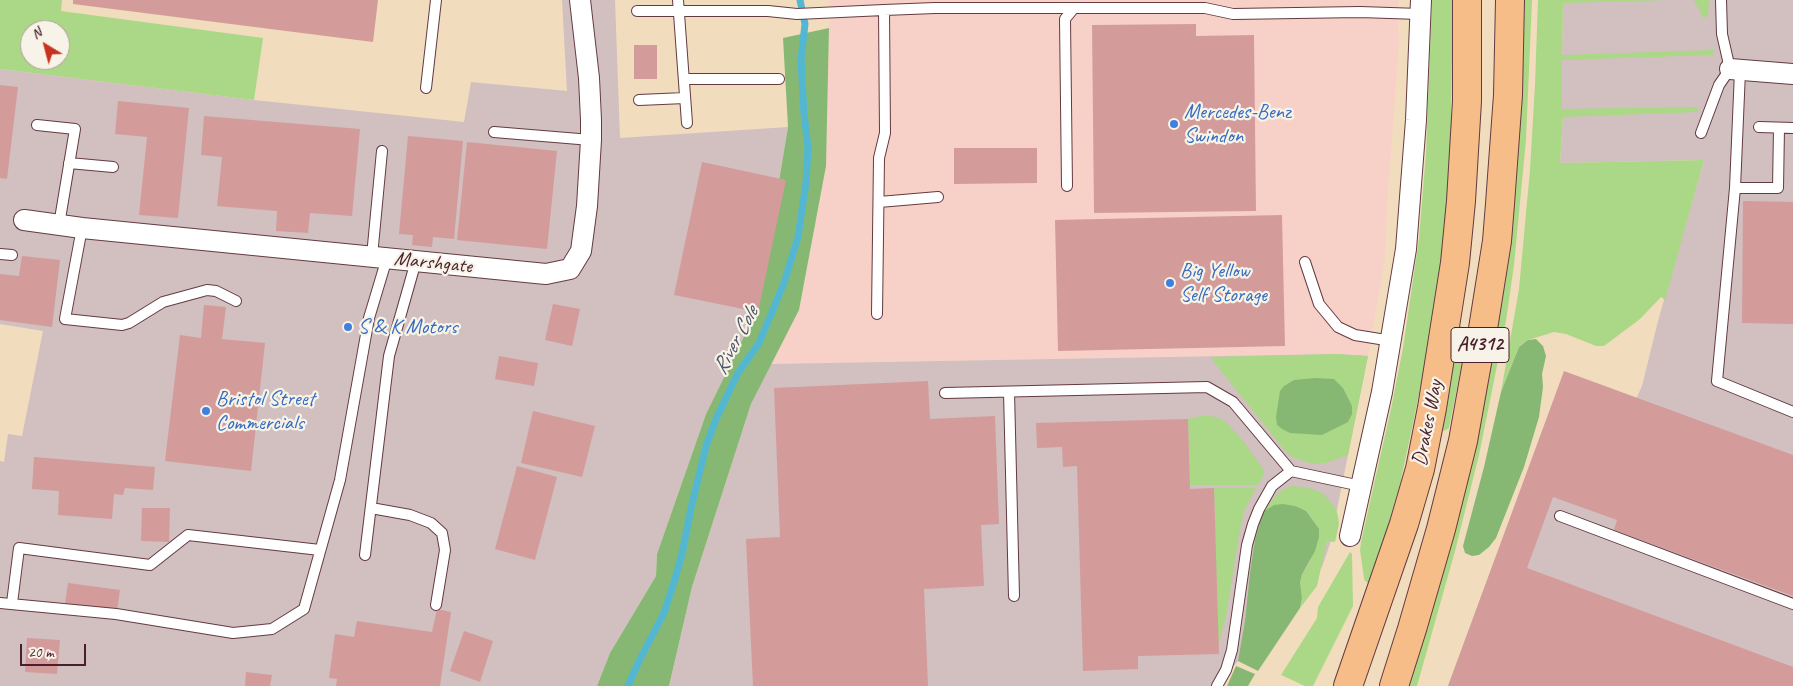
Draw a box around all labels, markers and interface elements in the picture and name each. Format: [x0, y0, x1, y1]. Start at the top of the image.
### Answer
north arrow [20, 20, 70, 70]
text: N [28, 24, 45, 43]
place label: Mercedes-Benz Swindon [1184, 99, 1291, 149]
marker: Mercedes-Benz Swindon [1168, 118, 1180, 130]
street label: Marshgate [393, 246, 473, 280]
place label: Big Yellow Self Storage [1180, 258, 1267, 308]
marker: Big Yellow Self Storage [1164, 277, 1176, 289]
water label: River Cole [707, 303, 765, 379]
place label: S & K Motors [358, 314, 457, 340]
marker: S & K Motors [342, 321, 354, 333]
road number: A4312 [1451, 328, 1509, 362]
street label: Drakes Way [1407, 378, 1449, 468]
place label: Bristol Street Commercials [216, 386, 314, 436]
marker: Bristol Street Commercials [200, 405, 212, 417]
scale bar [22, 634, 89, 666]
text: 20 m [28, 643, 54, 662]

